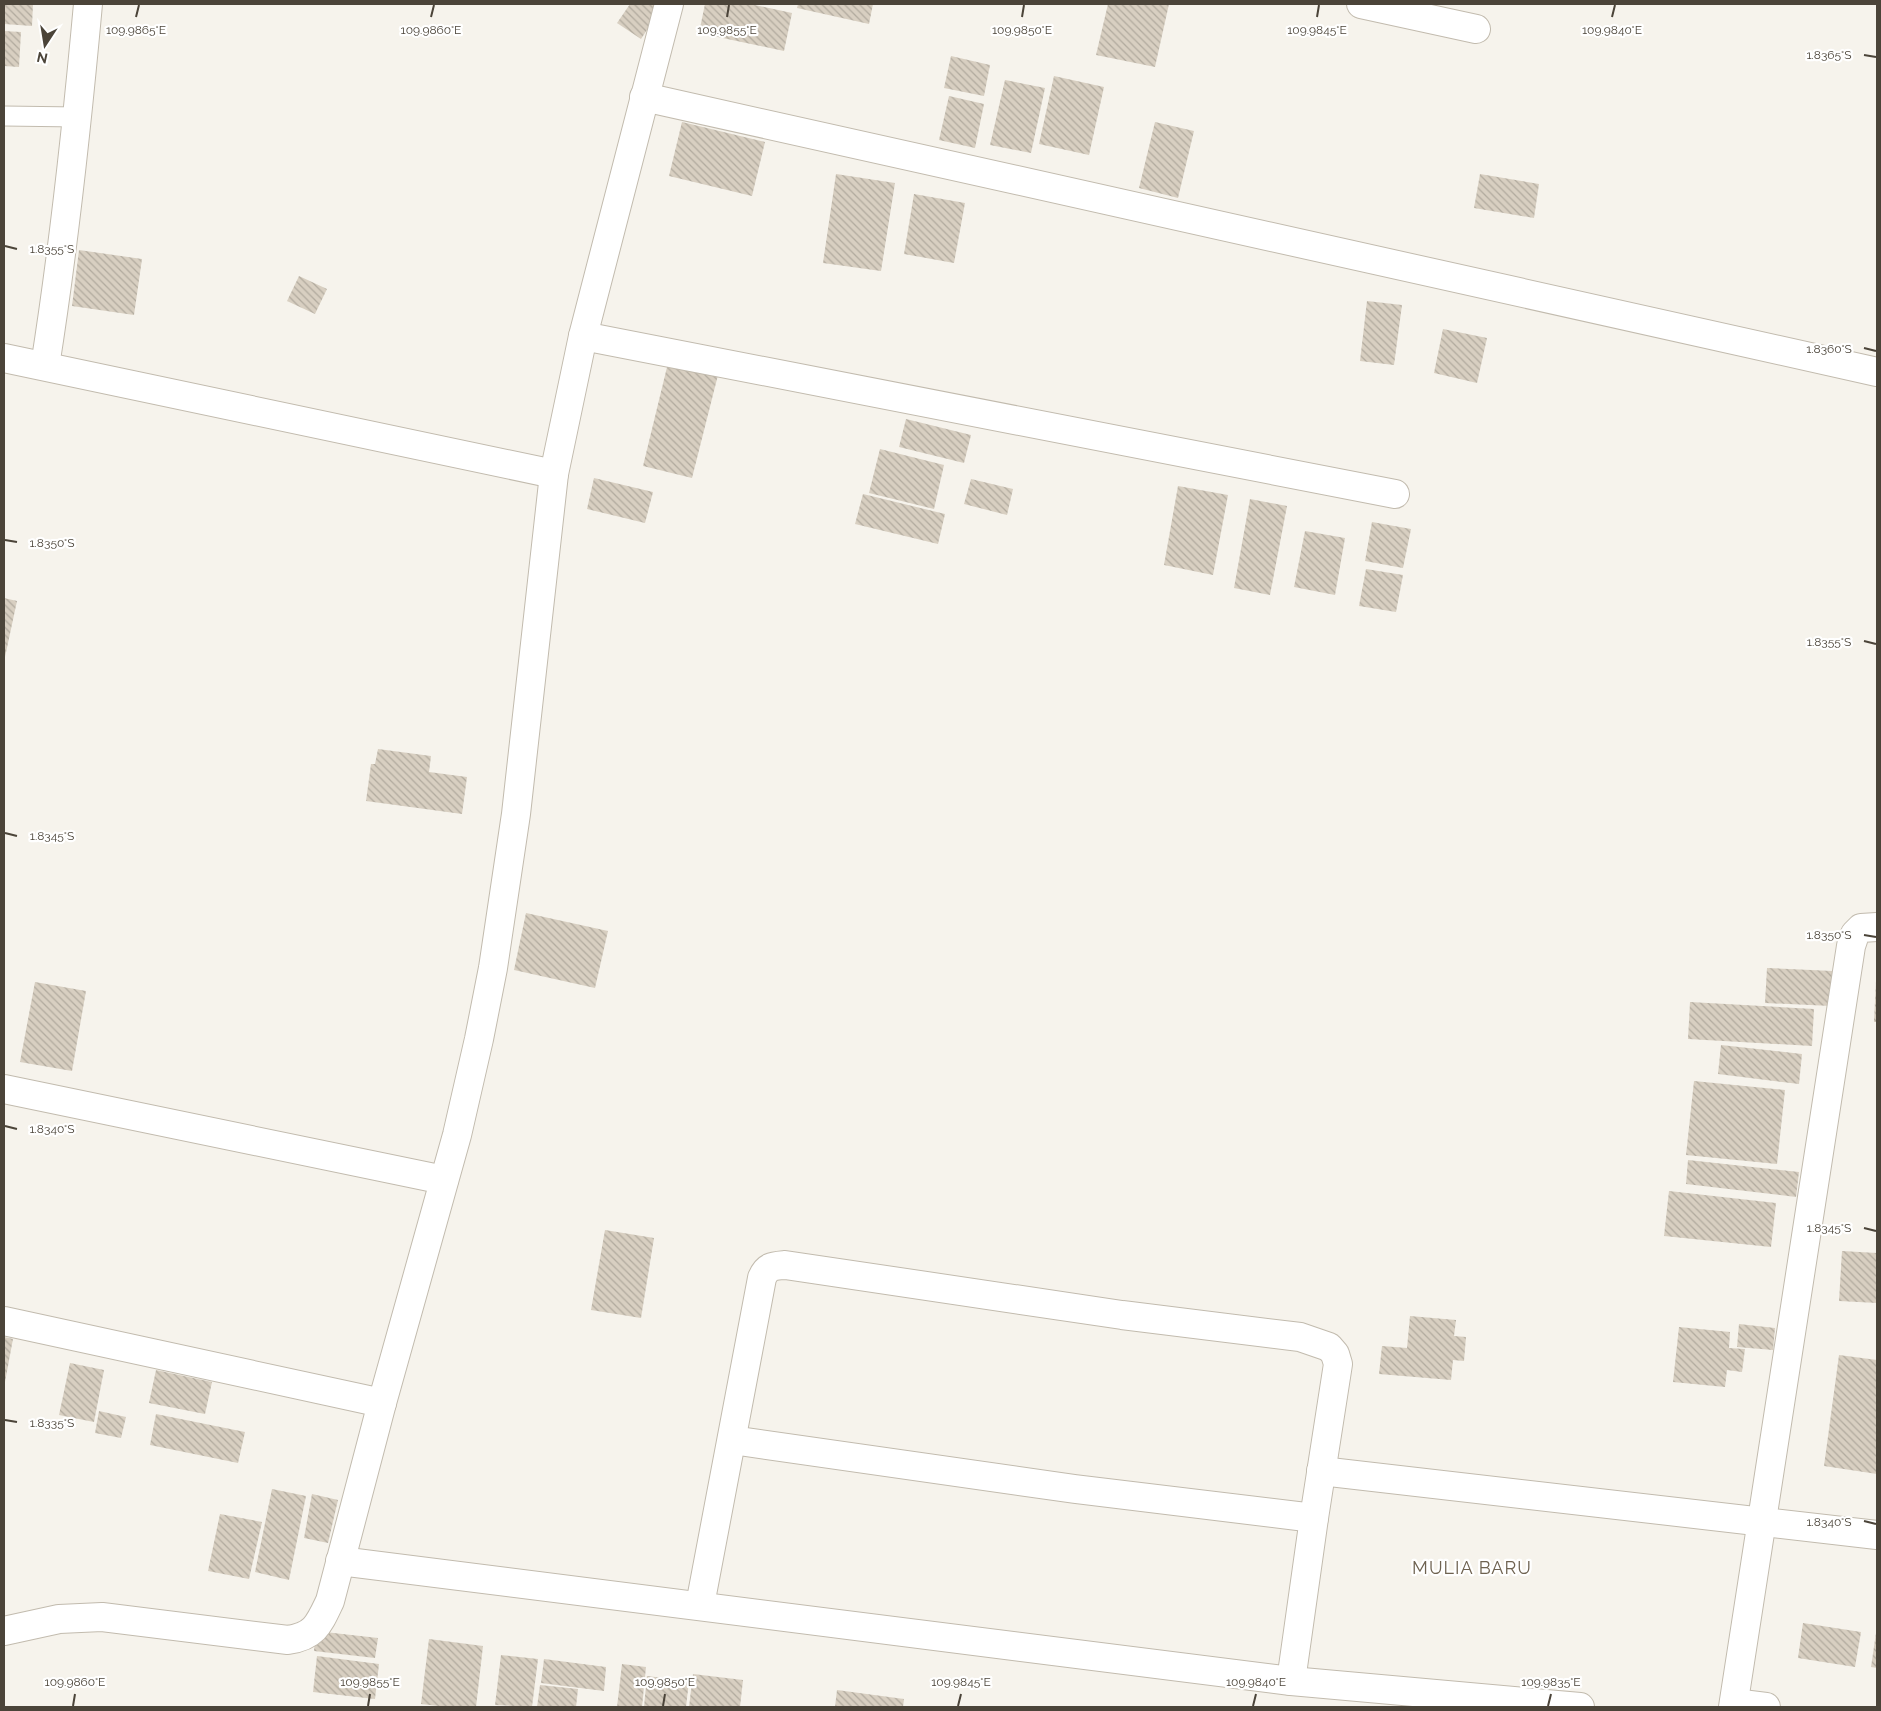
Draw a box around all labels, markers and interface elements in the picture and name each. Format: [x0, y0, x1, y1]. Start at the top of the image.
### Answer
north arrow [20, 20, 70, 70]
text: 109.9865°E [106, 23, 166, 37]
text: 109.9860°E [401, 23, 461, 37]
text: 109.9855°E [697, 23, 757, 37]
text: 109.9850°E [992, 23, 1052, 37]
text: 109.9845°E [1287, 23, 1347, 37]
text: 109.9840°E [1582, 23, 1642, 37]
text: 1.8365°S [1806, 48, 1852, 62]
text: N [35, 49, 49, 67]
text: 1.8355°S [30, 242, 74, 256]
text: 1.8360°S [1806, 342, 1852, 356]
text: 1.8350°S [29, 536, 75, 550]
text: 1.8355°S [1807, 635, 1851, 649]
text: 1.8345°S [30, 829, 74, 843]
text: 1.8350°S [1806, 928, 1852, 942]
text: 1.8340°S [29, 1122, 75, 1136]
text: 1.8345°S [1807, 1221, 1851, 1235]
text: 1.8335°S [30, 1416, 74, 1430]
text: 1.8340°S [1806, 1515, 1852, 1529]
district label: MULIA BARU [1412, 1557, 1532, 1578]
text: 109.9860°E [45, 1675, 105, 1689]
text: 109.9855°E [340, 1675, 400, 1689]
text: 109.9850°E [635, 1675, 695, 1689]
text: 109.9845°E [931, 1675, 991, 1689]
text: 109.9840°E [1226, 1675, 1286, 1689]
text: 109.9835°E [1521, 1675, 1581, 1689]

